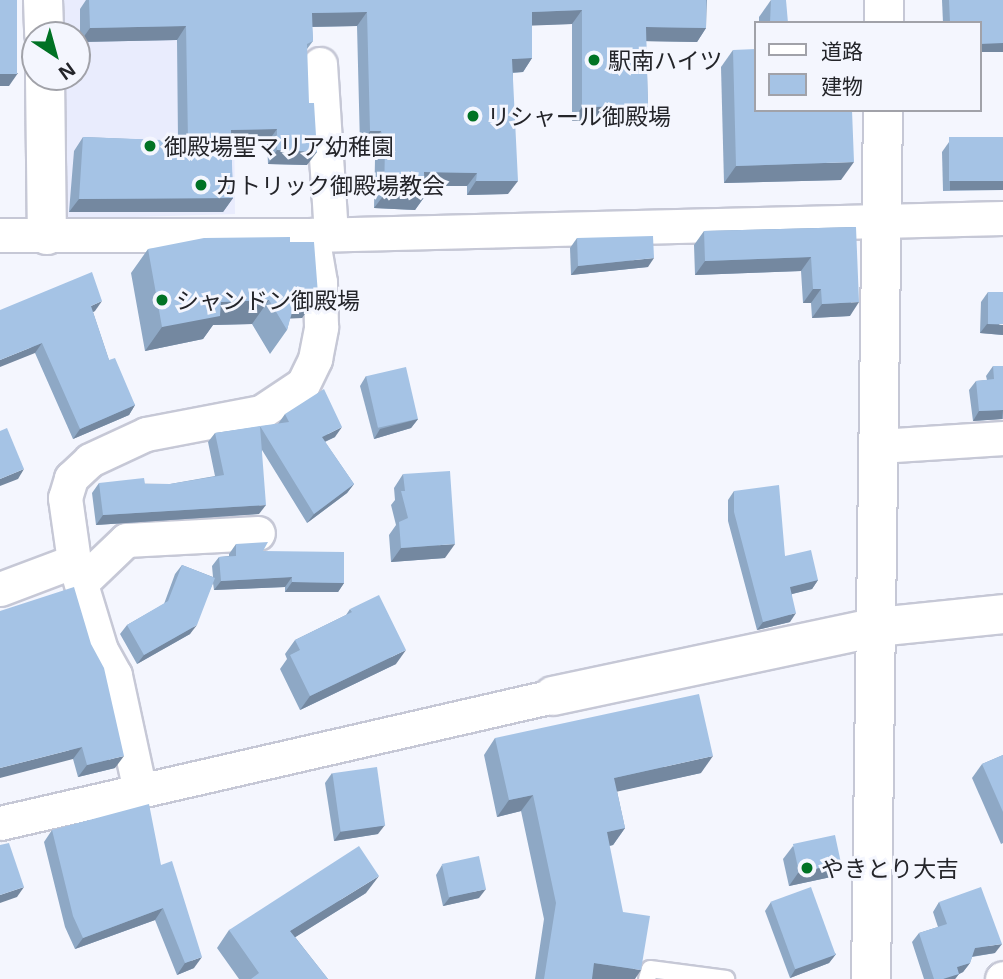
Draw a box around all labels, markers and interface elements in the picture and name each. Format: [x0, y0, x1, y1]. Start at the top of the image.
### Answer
north arrow [21, 21, 91, 91]
legend [754, 21, 982, 112]
text: 道路 [821, 37, 863, 65]
place label: 駅南ハイツ [608, 46, 723, 74]
marker: 駅南ハイツ [586, 52, 602, 68]
text: N [53, 56, 81, 86]
text: 建物 [821, 72, 863, 100]
place label: リシャール御殿場 [487, 102, 671, 130]
marker: リシャール御殿場 [465, 108, 481, 124]
place label: 御殿場聖マリア幼稚園 [164, 132, 394, 160]
marker: 御殿場聖マリア幼稚園 [142, 138, 158, 154]
place label: カトリック御殿場教会 [215, 171, 445, 199]
marker: カトリック御殿場教会 [193, 177, 209, 193]
place label: シャンドン御殿場 [176, 286, 360, 314]
marker: シャンドン御殿場 [154, 292, 170, 308]
place label: やきとり大吉 [821, 854, 959, 882]
marker: やきとり大吉 [799, 860, 815, 876]

